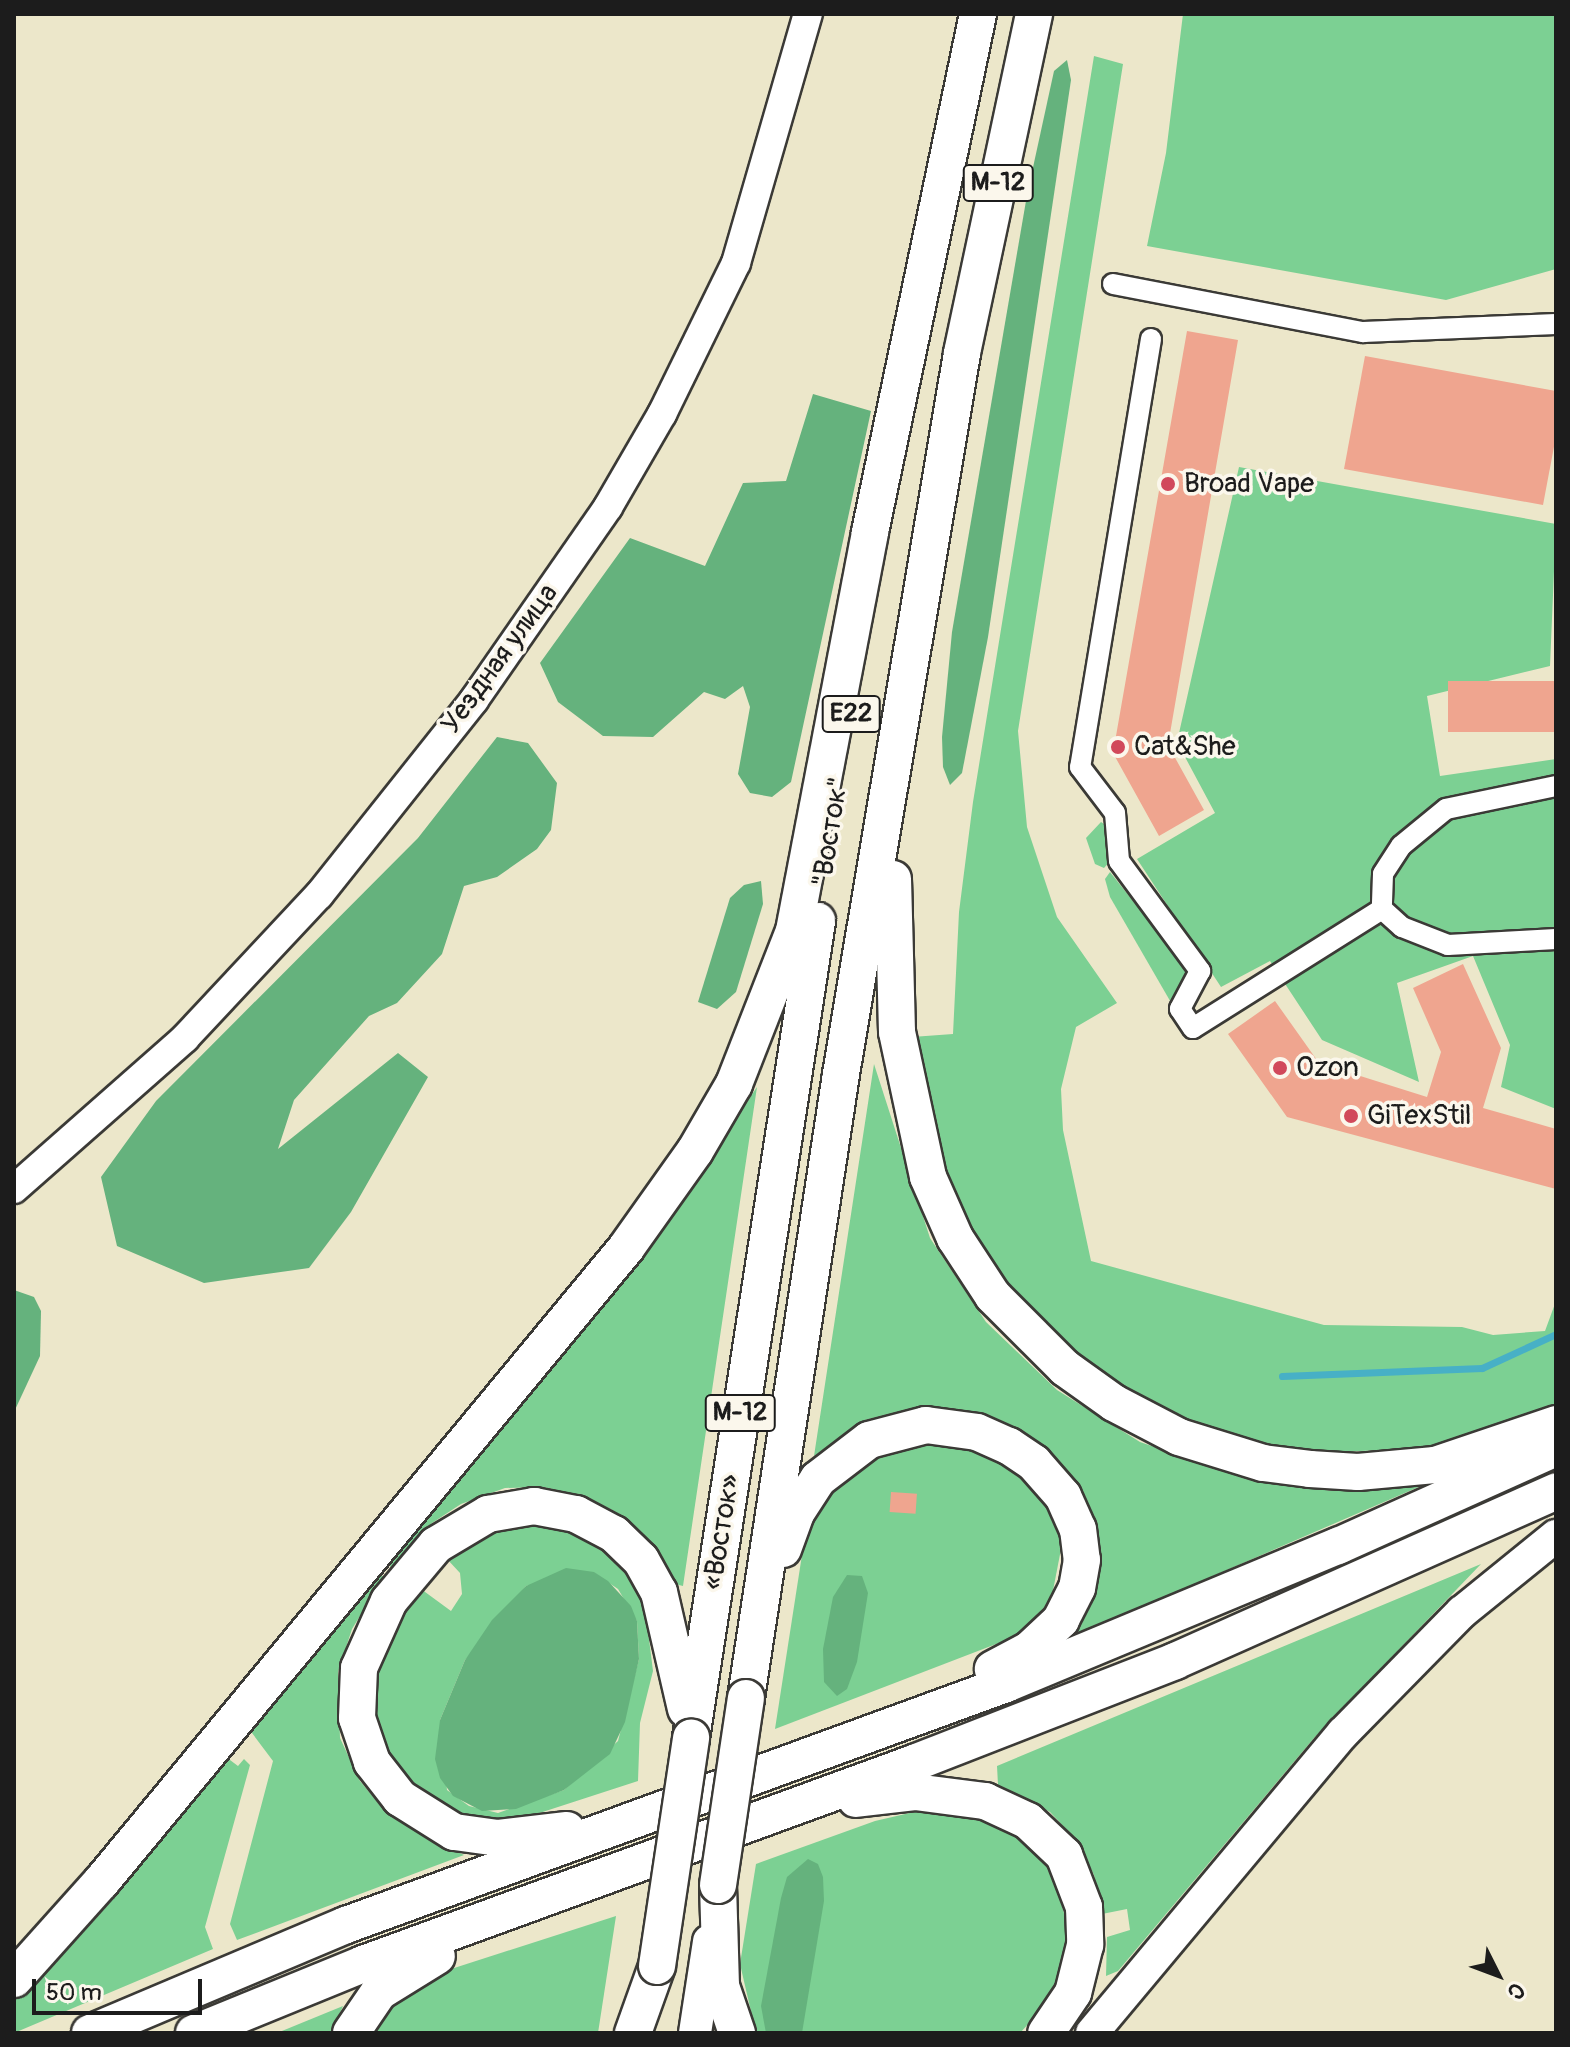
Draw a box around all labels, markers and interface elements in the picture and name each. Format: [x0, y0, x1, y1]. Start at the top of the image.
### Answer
road number: М-12 [962, 161, 1034, 205]
place label: Broad Vape [1184, 467, 1314, 501]
marker: Broad Vape [1159, 475, 1177, 493]
street label: Уездная улица [434, 578, 566, 740]
road number: E22 [821, 692, 881, 736]
place label: Cat&She [1134, 730, 1236, 764]
marker: Cat&She [1109, 738, 1127, 756]
street label: "Восток" [806, 775, 856, 889]
place label: Ozon [1296, 1051, 1359, 1085]
marker: Ozon [1271, 1059, 1289, 1077]
place label: GiTexStil [1367, 1099, 1471, 1133]
marker: GiTexStil [1342, 1107, 1360, 1125]
road number: М-12 [704, 1391, 776, 1435]
street label: «Восток» [696, 1472, 748, 1592]
north arrow [1458, 1935, 1538, 2015]
scale bar [36, 1963, 206, 2013]
text: С [1501, 1977, 1531, 2005]
text: 50 m [46, 1978, 102, 2007]

